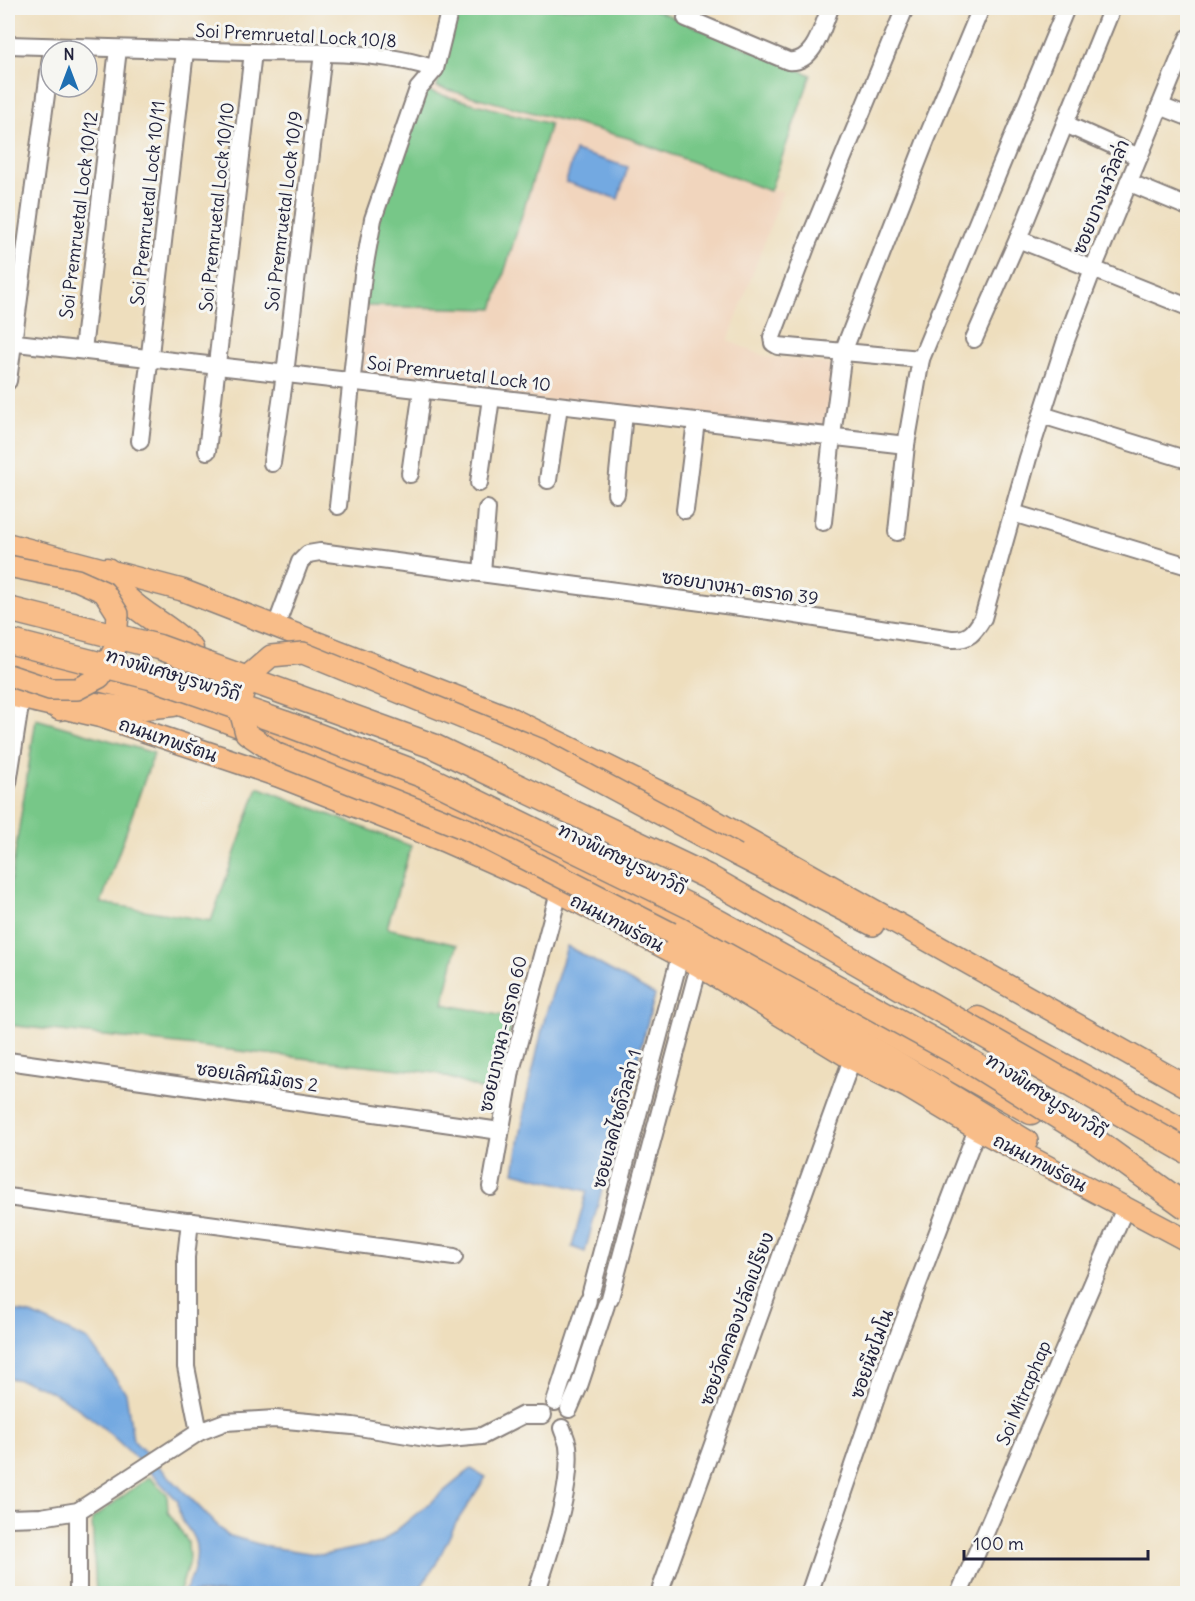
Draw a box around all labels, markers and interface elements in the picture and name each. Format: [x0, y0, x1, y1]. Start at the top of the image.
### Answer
street label: Soi Premruetal Lock 10/8 [195, 19, 397, 52]
north arrow [39, 39, 99, 99]
text: N [63, 44, 75, 64]
street label: Soi Premruetal Lock 10/11 [125, 99, 170, 306]
street label: Soi Premruetal Lock 10/10 [194, 101, 239, 313]
street label: Soi Premruetal Lock 10/9 [260, 109, 307, 312]
street label: Soi Premruetal Lock 10/12 [54, 110, 103, 320]
street label: ซอยบางนาวิลล่า [1067, 136, 1134, 258]
street label: Soi Premruetal Lock 10 [366, 351, 552, 396]
street label: ซอยบางนา-ตราด 39 [660, 565, 820, 610]
street label: ทางพิเศษบูรพาวิถี [102, 643, 243, 709]
street label: ถนนเทพรัตน [116, 712, 220, 767]
street label: ทางพิเศษบูรพาวิถี [553, 818, 690, 902]
street label: ถนนเทพรัตน [566, 888, 668, 957]
street label: ซอยบางนา-ตราด 60 [473, 953, 532, 1114]
street label: ซอยเลคไซด์วิลล่า 1 [586, 1047, 646, 1191]
street label: ทางพิเศษบูรพาวิถี [980, 1048, 1111, 1146]
street label: ซอยเลิศนิมิตร 2 [195, 1057, 320, 1096]
street label: ถนนเทพรัตน [989, 1128, 1091, 1197]
street label: ซอยวัดคลองปลัดเปรียง [694, 1229, 779, 1409]
street label: ซอยนีชโมโน [844, 1306, 898, 1402]
street label: Soi Mitraphap [991, 1337, 1056, 1449]
scale bar [964, 1523, 1148, 1561]
text: 100 m [973, 1532, 1024, 1555]

